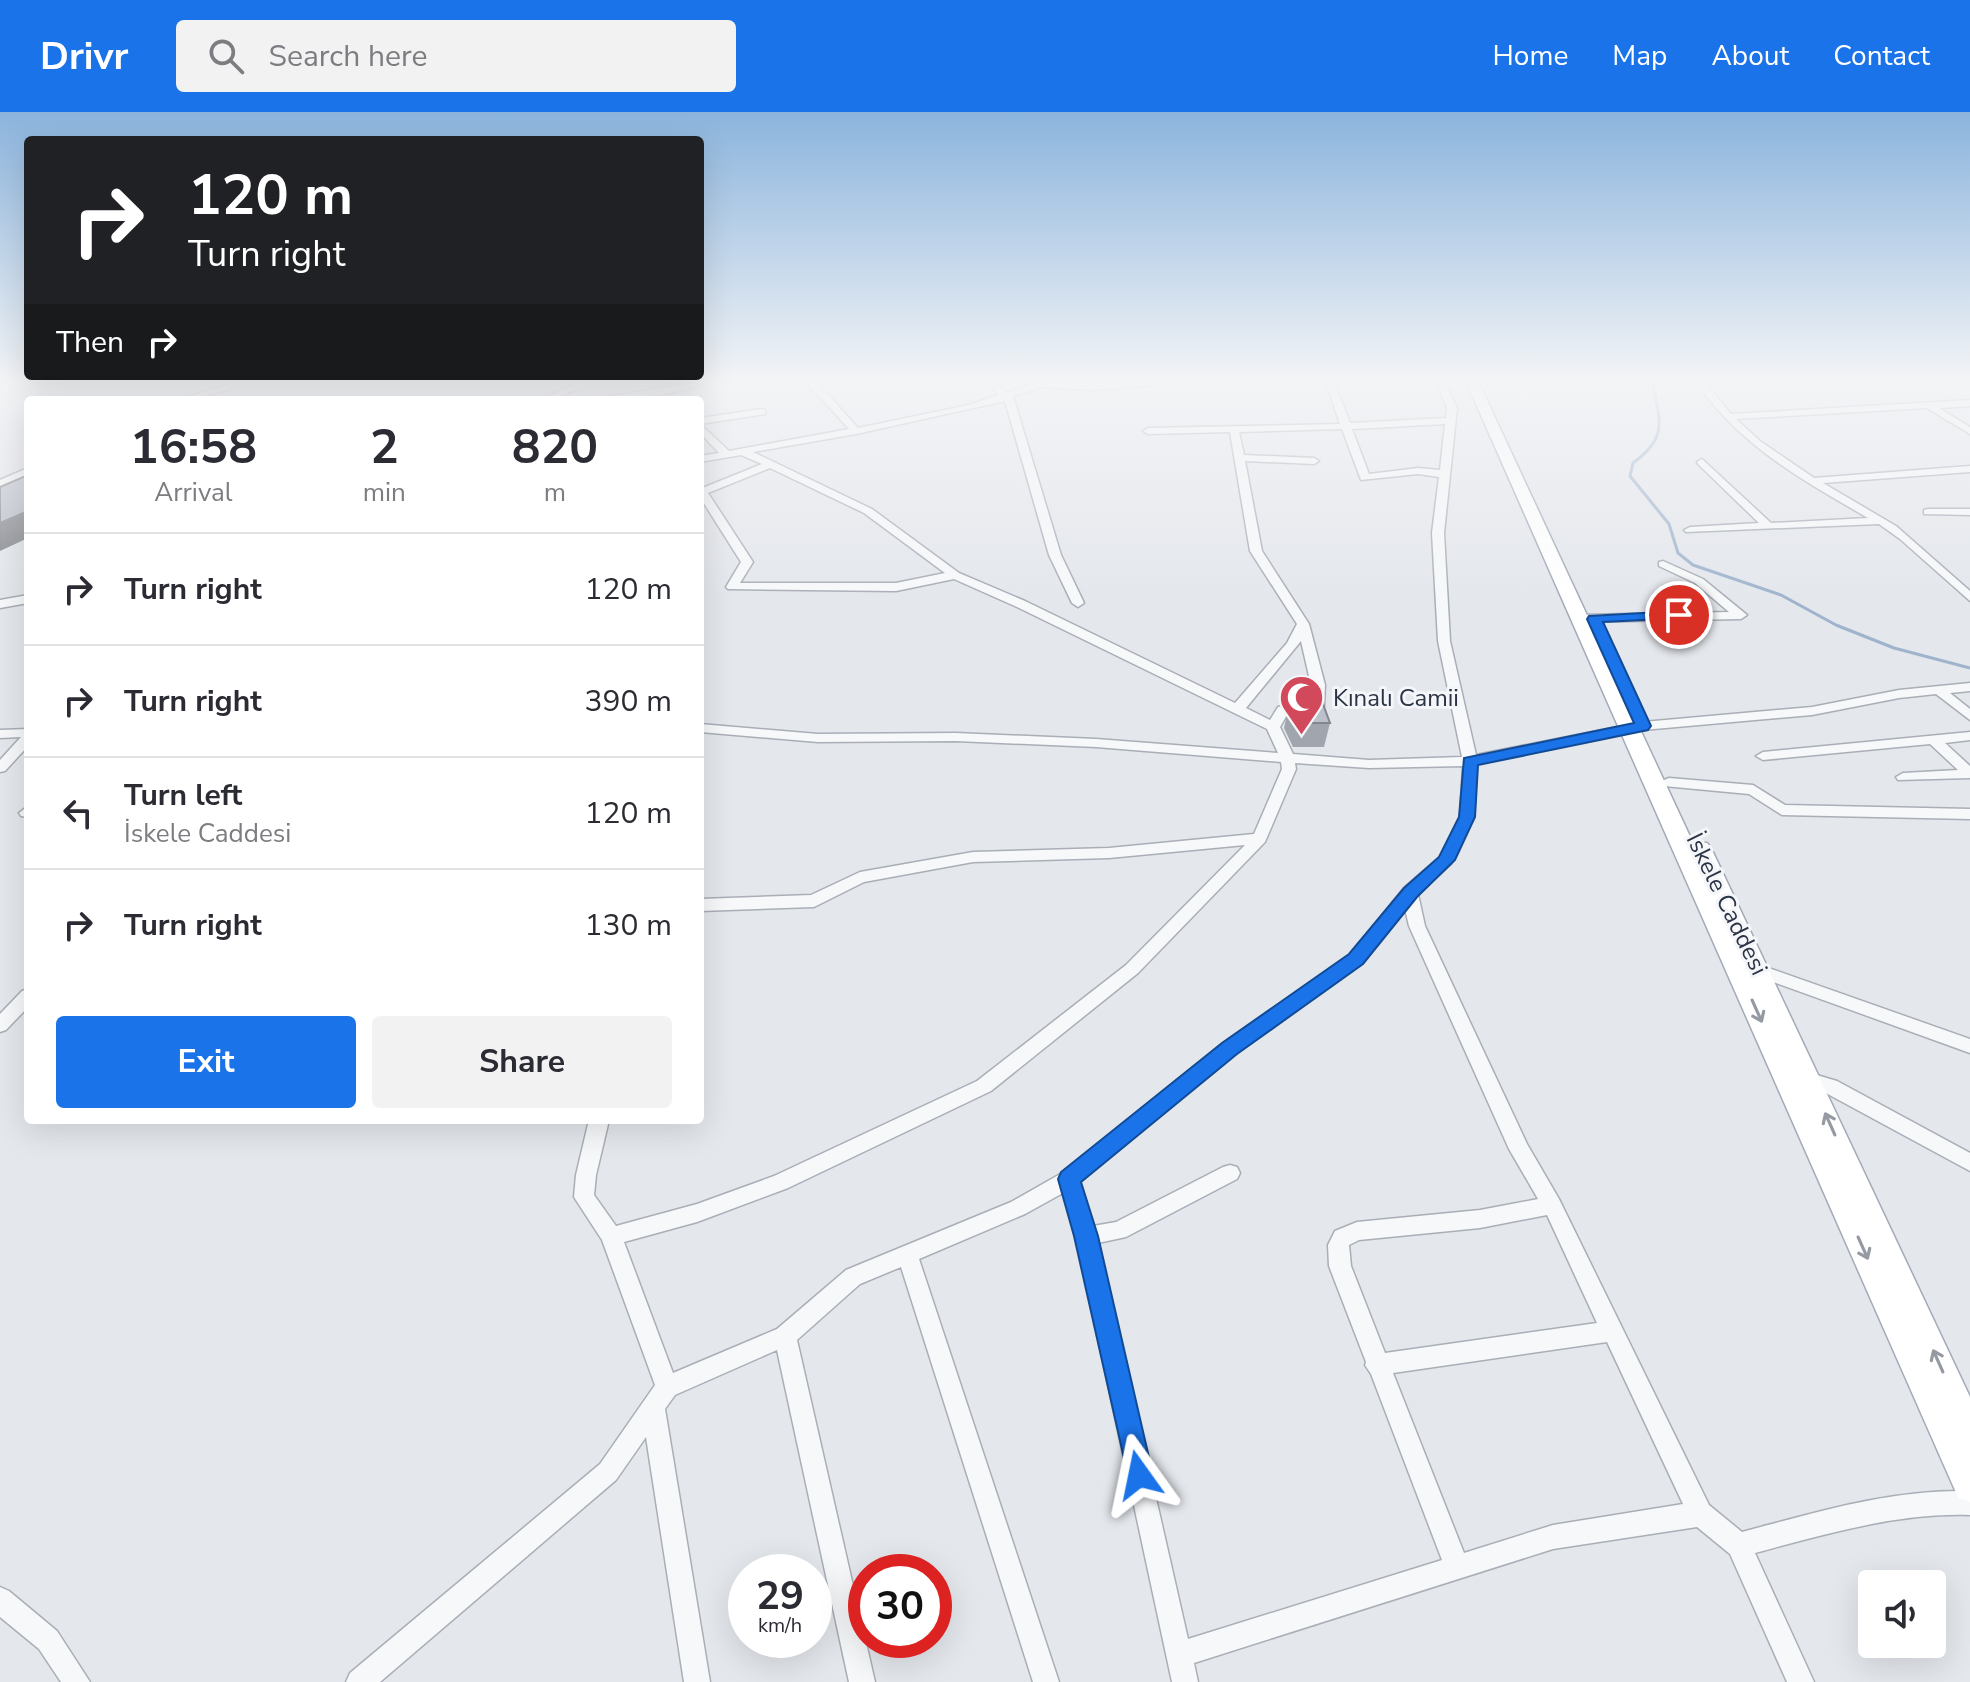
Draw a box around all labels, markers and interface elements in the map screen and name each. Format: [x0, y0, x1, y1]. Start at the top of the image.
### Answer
search box [176, 20, 736, 92]
text: Drivr [40, 31, 128, 82]
icon: search [204, 34, 248, 78]
text: Search here [268, 36, 427, 77]
text: Home [1493, 37, 1568, 75]
text: Map [1612, 37, 1667, 75]
text: About [1711, 37, 1789, 75]
text: Contact [1833, 37, 1930, 75]
text: 120 m [188, 157, 353, 234]
icon: right [56, 168, 160, 272]
text: Turn right [188, 230, 345, 279]
icon: right [140, 320, 184, 364]
text: Then [56, 322, 124, 363]
text: 16:58 [130, 414, 257, 480]
text: 2 [370, 414, 399, 480]
text: 820 [512, 414, 598, 480]
text: Arrival [154, 475, 233, 510]
text: min [363, 475, 406, 510]
text: m [544, 475, 566, 510]
icon: right [56, 567, 100, 611]
text: Turn right [124, 569, 262, 610]
text: 120 m [585, 569, 672, 610]
pin [1645, 581, 1713, 649]
icon: arrive [1657, 593, 1701, 637]
mosque icon: Kınalı Camii [1278, 674, 1326, 737]
icon: right [56, 679, 100, 723]
text: Turn right [124, 681, 262, 722]
text: 390 m [585, 681, 672, 722]
place label: Kınalı Camii [1333, 682, 1459, 714]
text: Turn left [124, 775, 242, 816]
icon: left [56, 791, 100, 835]
text: 120 m [585, 793, 672, 834]
text: İskele Caddesi [124, 816, 291, 851]
street label: İskele Caddesi [1679, 828, 1775, 980]
icon: right [56, 903, 100, 947]
text: Turn right [124, 905, 262, 946]
text: 130 m [585, 905, 672, 946]
one-way arrow [1750, 999, 1765, 1023]
button: Exit [56, 1016, 356, 1108]
button: Share [372, 1016, 672, 1108]
one-way arrow [1822, 1113, 1837, 1137]
one-way arrow [1857, 1235, 1872, 1260]
one-way arrow [1929, 1349, 1944, 1374]
position arrow [1097, 1433, 1181, 1517]
speed limit sign: 30 [848, 1554, 952, 1658]
text: 29 [756, 1569, 804, 1623]
map controls [1858, 1570, 1946, 1658]
button: sound [1858, 1570, 1946, 1658]
text: km/h [758, 1612, 802, 1639]

